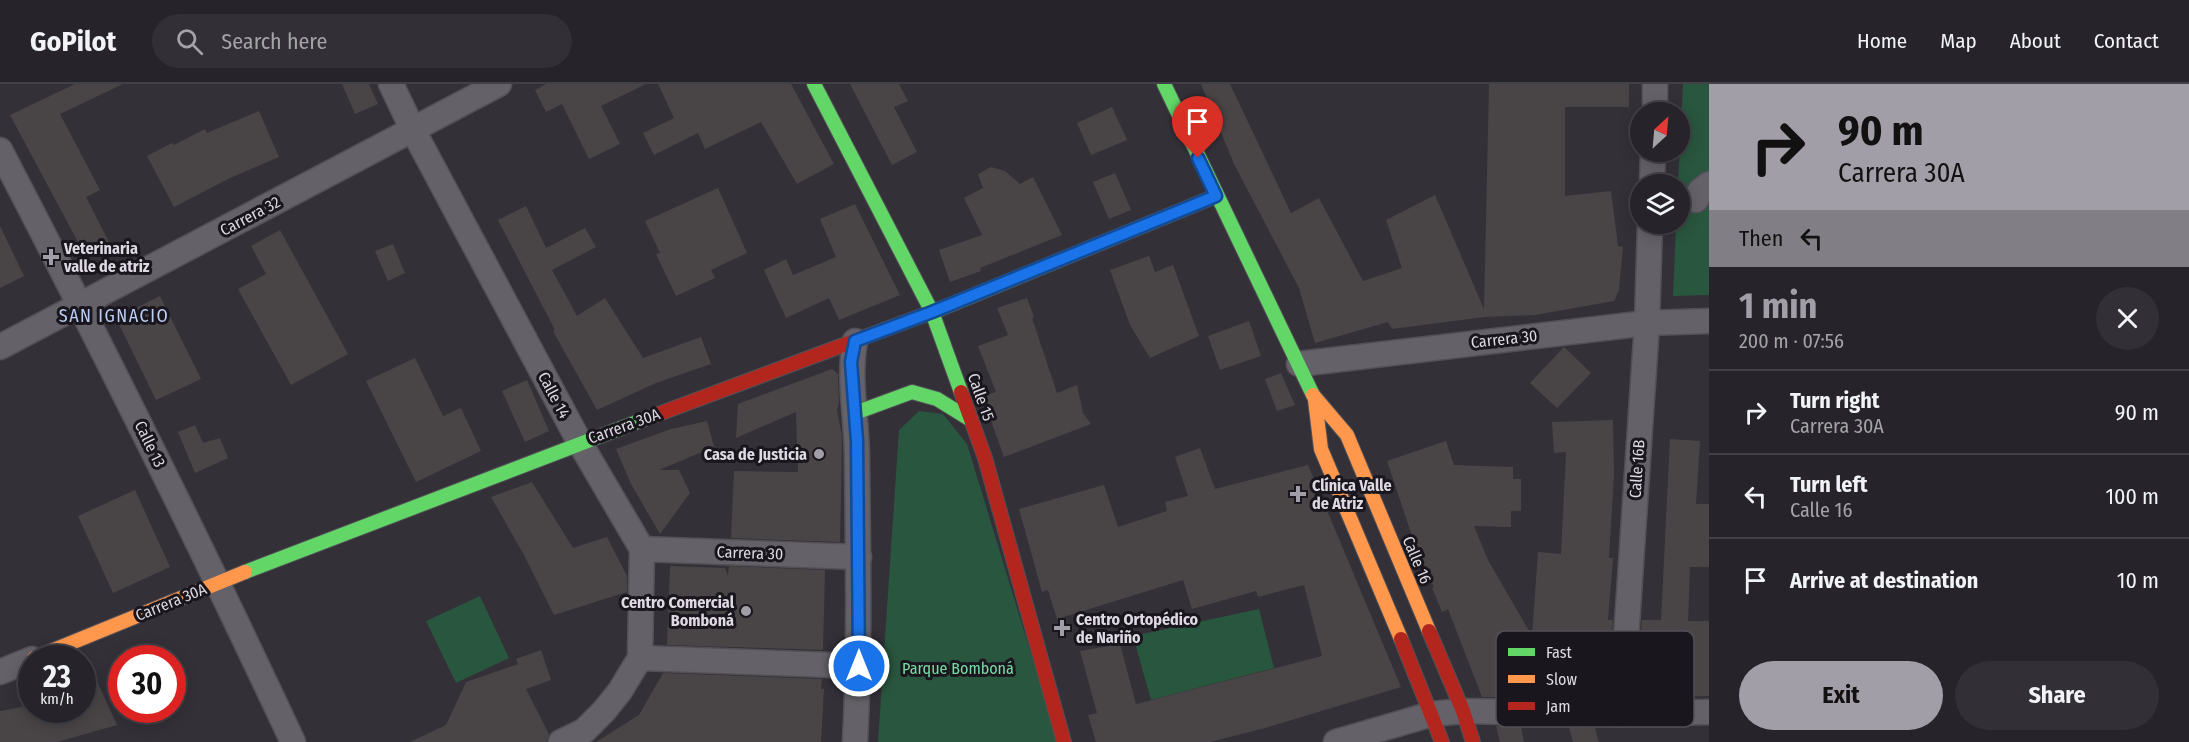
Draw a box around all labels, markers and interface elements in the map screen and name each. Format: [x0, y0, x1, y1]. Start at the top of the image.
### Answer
search box [152, 14, 572, 68]
text: GoPilot [30, 25, 116, 58]
icon: search [173, 25, 206, 58]
text: Search here [221, 28, 327, 55]
text: Home [1857, 28, 1907, 54]
text: Map [1940, 28, 1977, 54]
text: About [2010, 28, 2061, 54]
text: Contact [2094, 28, 2159, 54]
pin [1172, 96, 1223, 158]
north arrow [1630, 102, 1690, 162]
map controls [1630, 102, 1690, 234]
icon: arrive [1181, 105, 1214, 138]
text: 90 m [1838, 106, 1923, 156]
icon: right [1739, 108, 1817, 186]
text: Carrera 30A [1838, 157, 1965, 189]
button: layers [1630, 174, 1690, 234]
street label: Carrera 32 [217, 192, 283, 240]
icon: left [1795, 222, 1828, 255]
text: Then [1739, 225, 1783, 252]
place label: Veterinaria valle de atriz [63, 239, 150, 276]
marker: Veterinaria valle de atriz [42, 248, 60, 266]
text: 1 min [1739, 284, 1817, 328]
button: close [2096, 287, 2159, 350]
district label: SAN IGNACIO [59, 305, 169, 327]
street label: Carrera 30 [1470, 326, 1538, 352]
text: 200 m · 07:56 [1739, 329, 1844, 353]
street label: Calle 14 [534, 369, 574, 422]
street label: Calle 15 [964, 371, 998, 423]
text: Turn right [1790, 387, 1879, 414]
icon: right [1739, 396, 1772, 429]
text: 90 m [2115, 399, 2159, 426]
street label: Carrera 30A [585, 404, 663, 448]
text: Carrera 30A [1790, 414, 1884, 438]
street label: Calle 13 [131, 418, 169, 470]
street label: Calle 16B [1625, 439, 1649, 499]
place label: Casa de Justicia [704, 445, 807, 464]
marker: Casa de Justicia [812, 447, 826, 461]
text: Turn left [1790, 471, 1868, 498]
place label: Clínica Valle de Atriz [1312, 476, 1392, 513]
icon: left [1739, 480, 1772, 513]
text: 100 m [2105, 483, 2159, 510]
marker: Clínica Valle de Atriz [1289, 485, 1307, 503]
text: Calle 16 [1790, 498, 1852, 522]
street label: Calle 16 [1399, 533, 1436, 587]
street label: Carrera 30 [716, 542, 784, 564]
icon: arrive [1739, 564, 1772, 597]
text: Arrive at destination [1790, 567, 1978, 594]
text: 10 m [2117, 567, 2159, 594]
street label: Carrera 30A [133, 579, 210, 625]
place label: Centro Comercial Bomboná [621, 593, 735, 630]
marker: Centro Comercial Bomboná [739, 604, 753, 618]
place label: Centro Ortopédico de Nariño [1076, 610, 1199, 647]
marker: Centro Ortopédico de Nariño [1053, 619, 1071, 637]
legend [1496, 631, 1694, 727]
position arrow [827, 634, 891, 698]
text: Fast [1546, 643, 1573, 662]
speed limit sign: 30 [108, 645, 186, 723]
text: 23 [43, 659, 71, 695]
park label: Parque Bomboná [902, 659, 1014, 678]
button: Exit [1739, 661, 1943, 730]
button: Share [1955, 661, 2159, 730]
text: Slow [1546, 670, 1577, 689]
text: km/h [40, 690, 74, 708]
text: Jam [1546, 697, 1571, 716]

